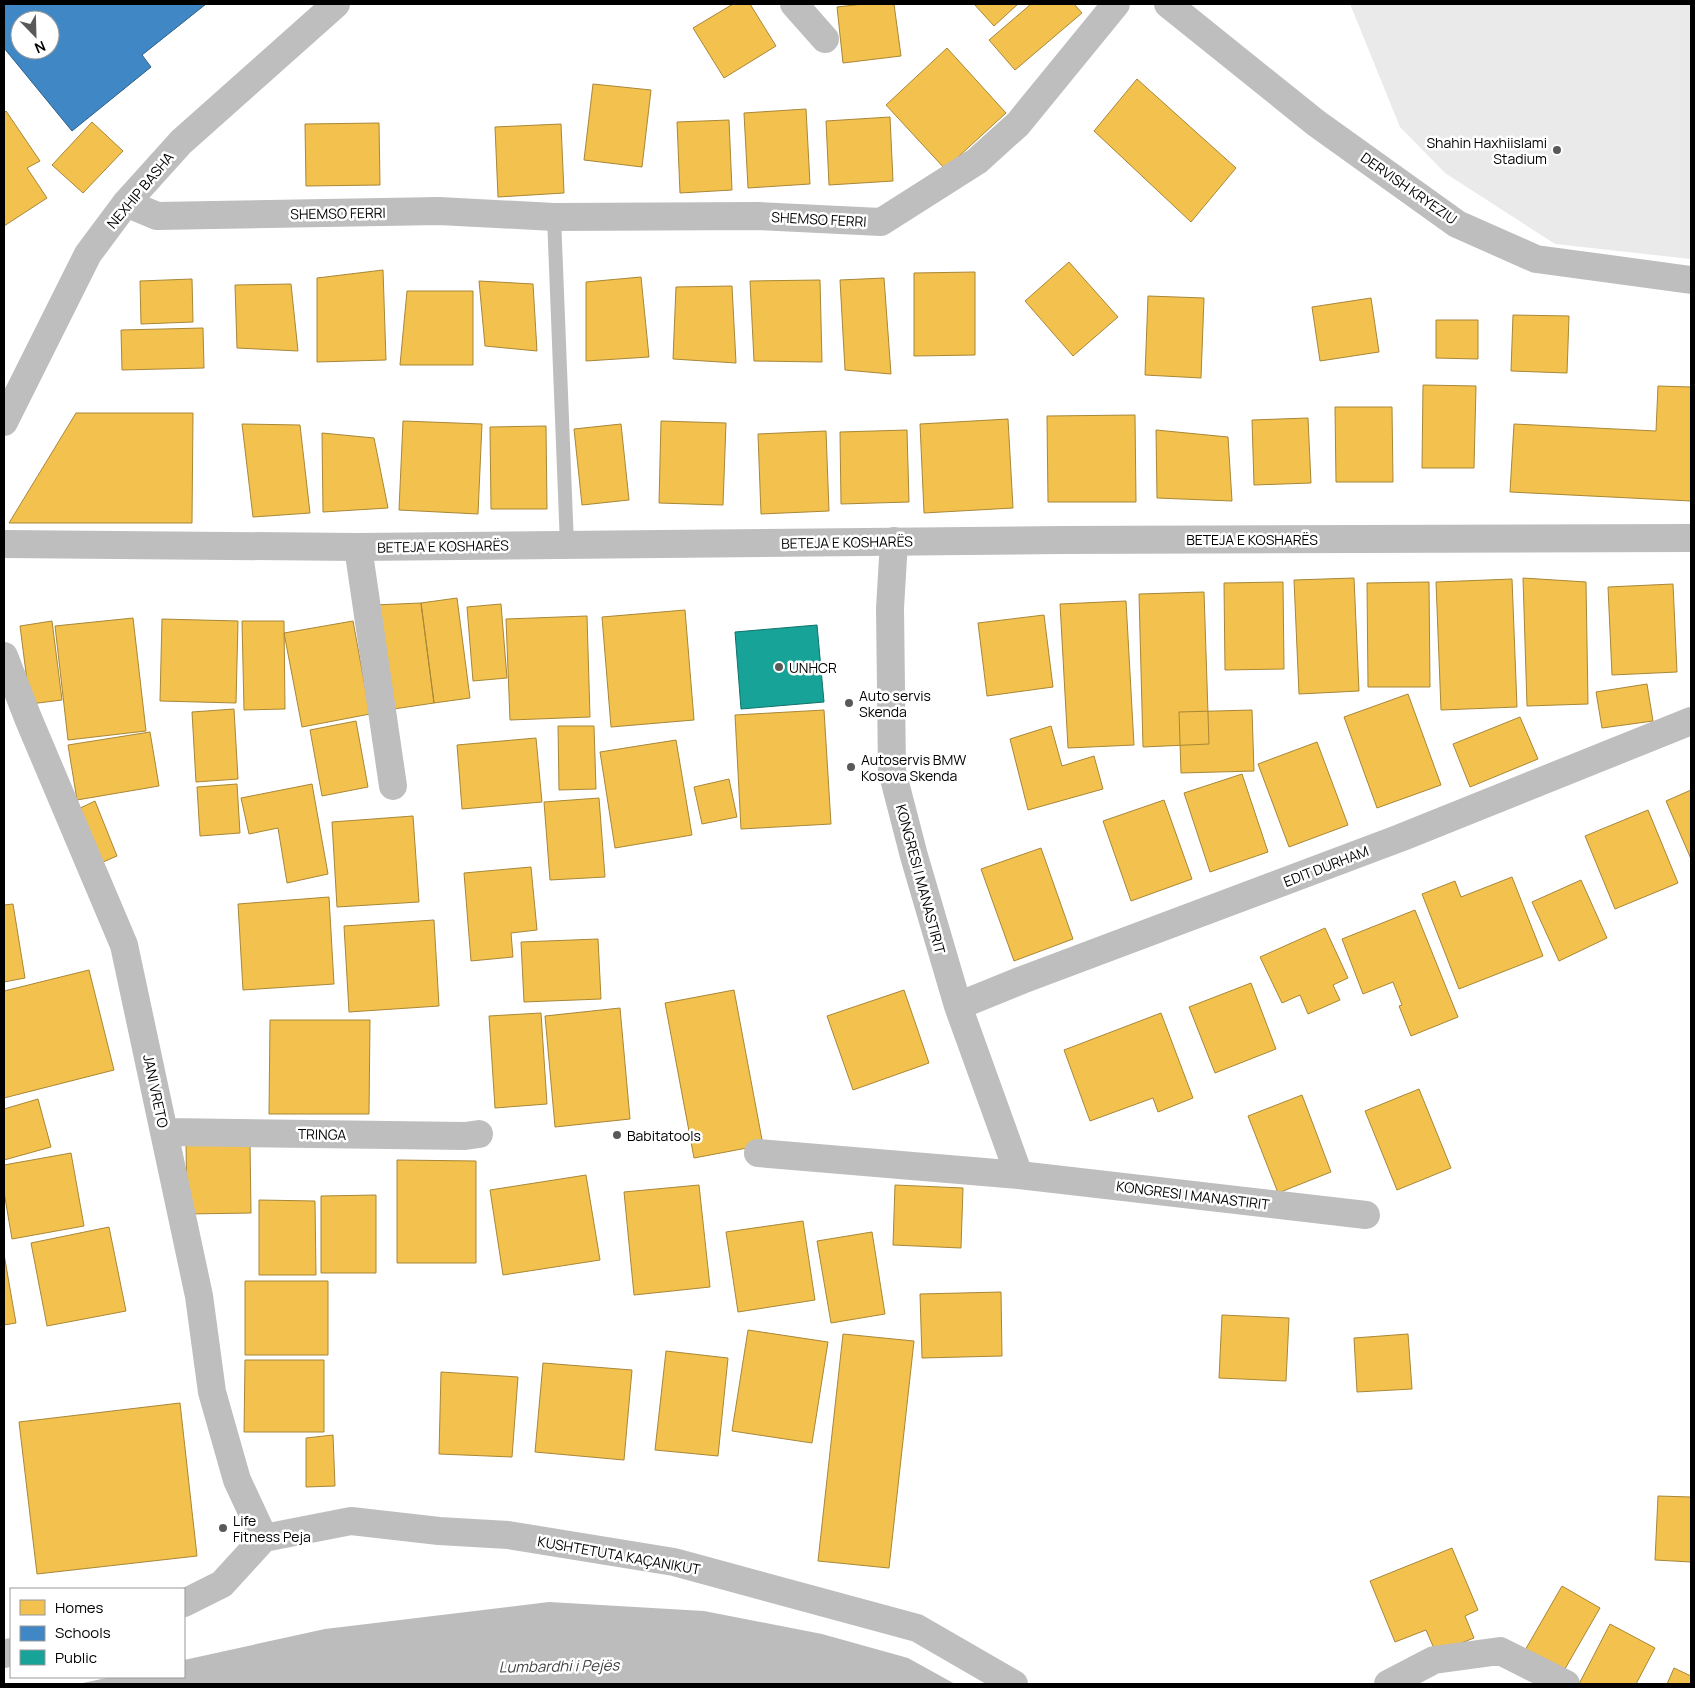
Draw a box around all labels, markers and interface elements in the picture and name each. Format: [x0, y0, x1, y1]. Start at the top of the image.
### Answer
north arrow [10, 10, 60, 60]
text: N [32, 37, 49, 58]
place label: Shahin Haxhiislami Stadium [1426, 133, 1547, 168]
marker: Shahin Haxhiislami Stadium [1551, 144, 1563, 156]
street label: NEXHIP BASHA [102, 148, 178, 232]
street label: DERVISH KRYEZIU [1357, 148, 1461, 228]
street label: SHEMSO FERRI [290, 203, 386, 223]
street label: SHEMSO FERRI [771, 207, 867, 231]
street label: BETEJA E KOSHARËS [1186, 530, 1318, 549]
street label: BETEJA E KOSHARËS [781, 531, 913, 553]
street label: BETEJA E KOSHARËS [377, 535, 509, 557]
place label: UNHCR [789, 658, 837, 677]
marker: UNHCR [773, 661, 785, 673]
place label: Auto servis Skenda [859, 686, 931, 721]
marker: Auto servis Skenda [843, 697, 855, 709]
place label: Autoservis BMW Kosova Skenda [861, 750, 966, 785]
marker: Autoservis BMW Kosova Skenda [845, 761, 857, 773]
street label: KONGRESI I MANASTIRIT [892, 802, 950, 957]
street label: EDIT DURHAM [1281, 841, 1371, 891]
street label: JANI VRETO [139, 1053, 173, 1129]
street label: TRINGA [298, 1124, 347, 1144]
place label: Babitatools [627, 1126, 701, 1145]
marker: Babitatools [611, 1129, 623, 1141]
street label: KONGRESI I MANASTIRIT [1115, 1176, 1271, 1214]
place label: Life Fitness Peja [233, 1511, 311, 1546]
marker: Life Fitness Peja [217, 1522, 229, 1534]
street label: KUSHTETUTA KAÇANIKUT [536, 1531, 703, 1579]
legend [10, 1588, 185, 1678]
text: Homes [55, 1597, 104, 1618]
text: Schools [55, 1622, 111, 1643]
text: Public [55, 1647, 97, 1668]
water label: Lumbardhi i Pejës [498, 1654, 621, 1678]

